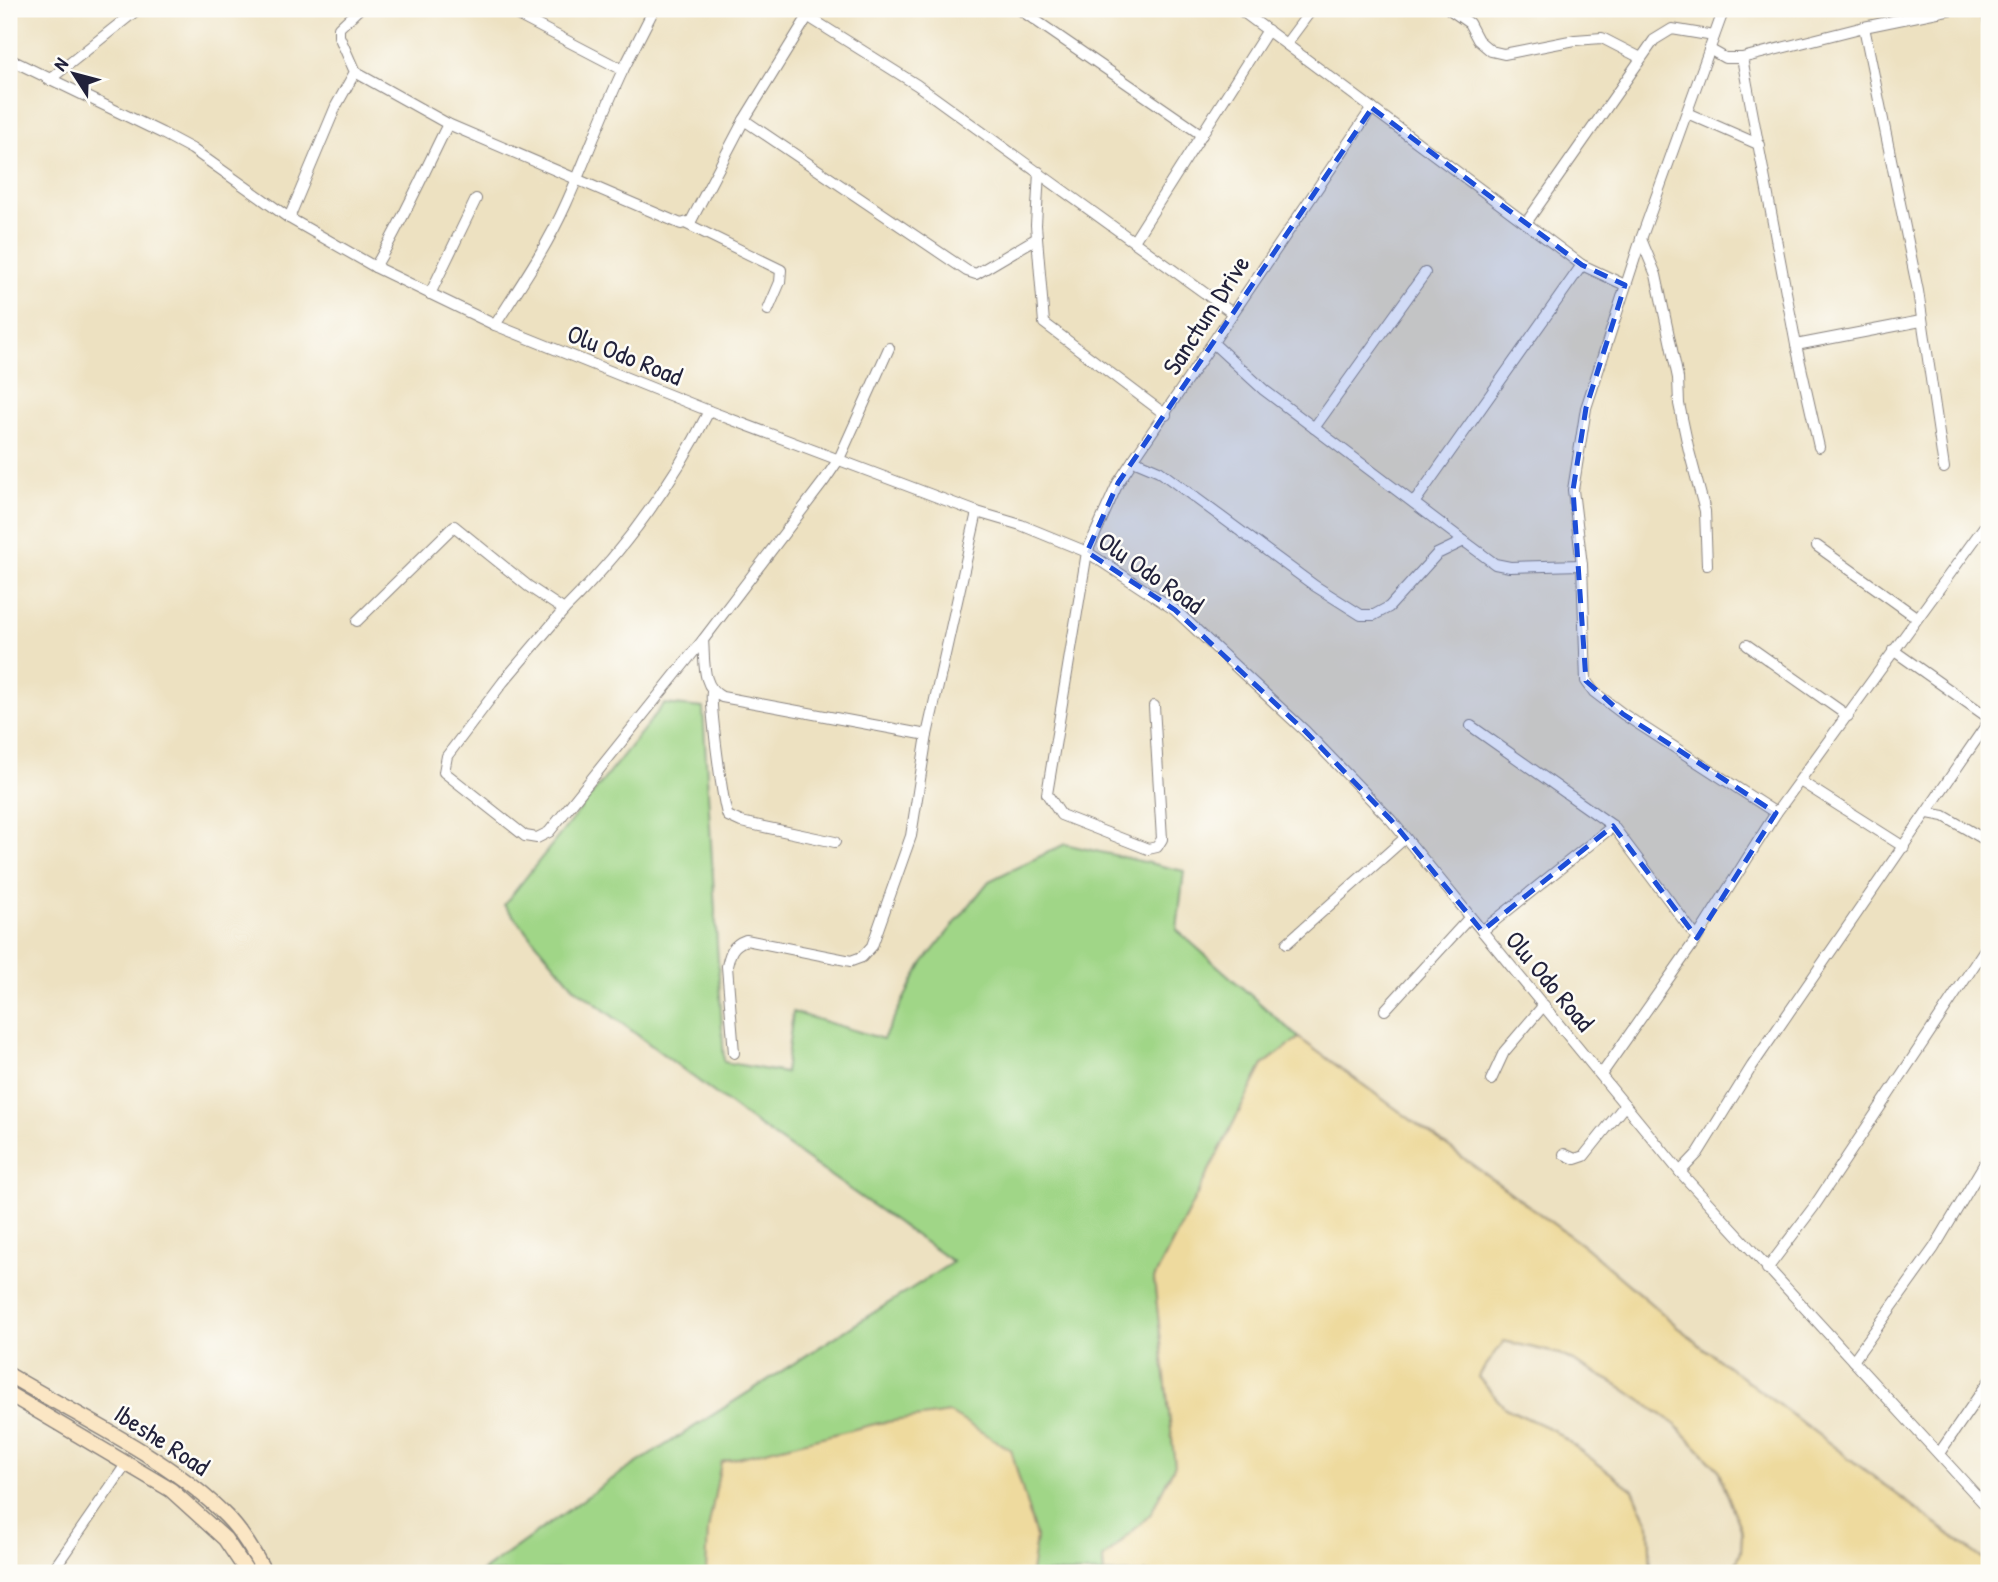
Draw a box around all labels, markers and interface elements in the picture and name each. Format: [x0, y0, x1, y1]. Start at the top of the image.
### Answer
north arrow [38, 38, 108, 108]
text: N [47, 52, 74, 76]
street label: Sanctum Drive [1154, 248, 1257, 381]
street label: Olu Odo Road [562, 316, 688, 394]
street label: Olu Odo Road [1092, 523, 1211, 622]
street label: Olu Odo Road [1498, 923, 1603, 1038]
street label: Ibeshe Road [108, 1396, 217, 1483]

